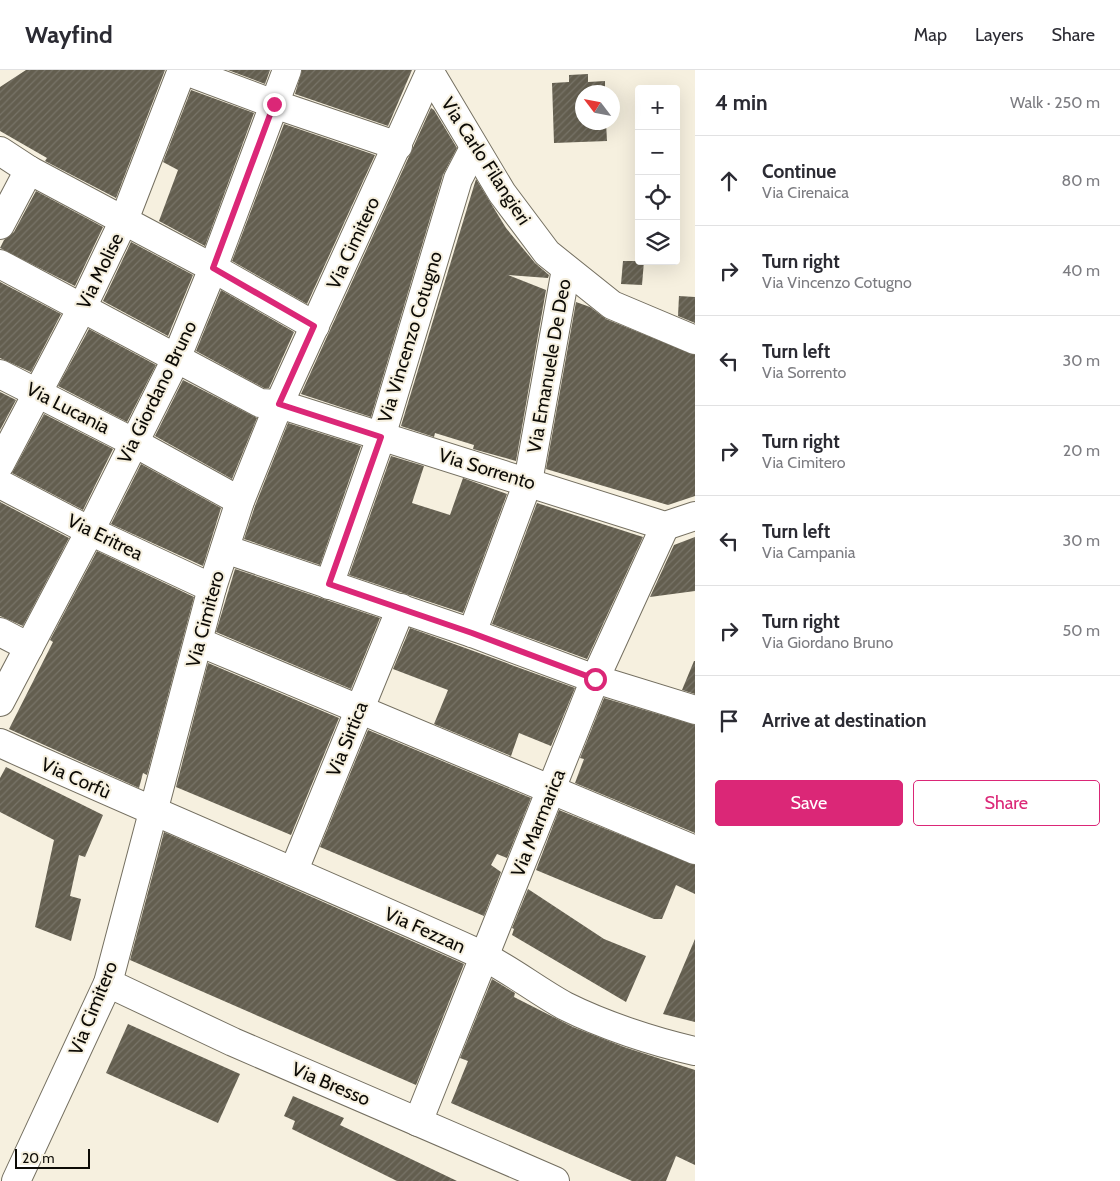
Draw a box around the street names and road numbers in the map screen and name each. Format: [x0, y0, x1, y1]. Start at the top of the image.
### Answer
street label: Via Carlo Filangieri [436, 93, 536, 229]
street label: Via Cimitero [322, 193, 384, 293]
street label: Via Molise [72, 229, 128, 313]
street label: Via Vincenzo Cotugno [373, 249, 447, 425]
street label: Via Emanuele De Deo [522, 277, 576, 455]
street label: Via Giordano Bruno [112, 317, 202, 467]
street label: Via Lucania [22, 377, 114, 439]
street label: Via Sorrento [436, 443, 538, 495]
street label: Via Eritrea [63, 509, 147, 565]
street label: Via Cimitero [181, 568, 229, 670]
street label: Via Sirtica [322, 698, 372, 780]
street label: Via Corfù [38, 752, 114, 804]
street label: Via Marmarica [506, 766, 570, 880]
street label: Via Fezzan [381, 902, 469, 958]
street label: Via Cimitero [64, 958, 122, 1058]
street label: Via Bresso [288, 1057, 374, 1111]

